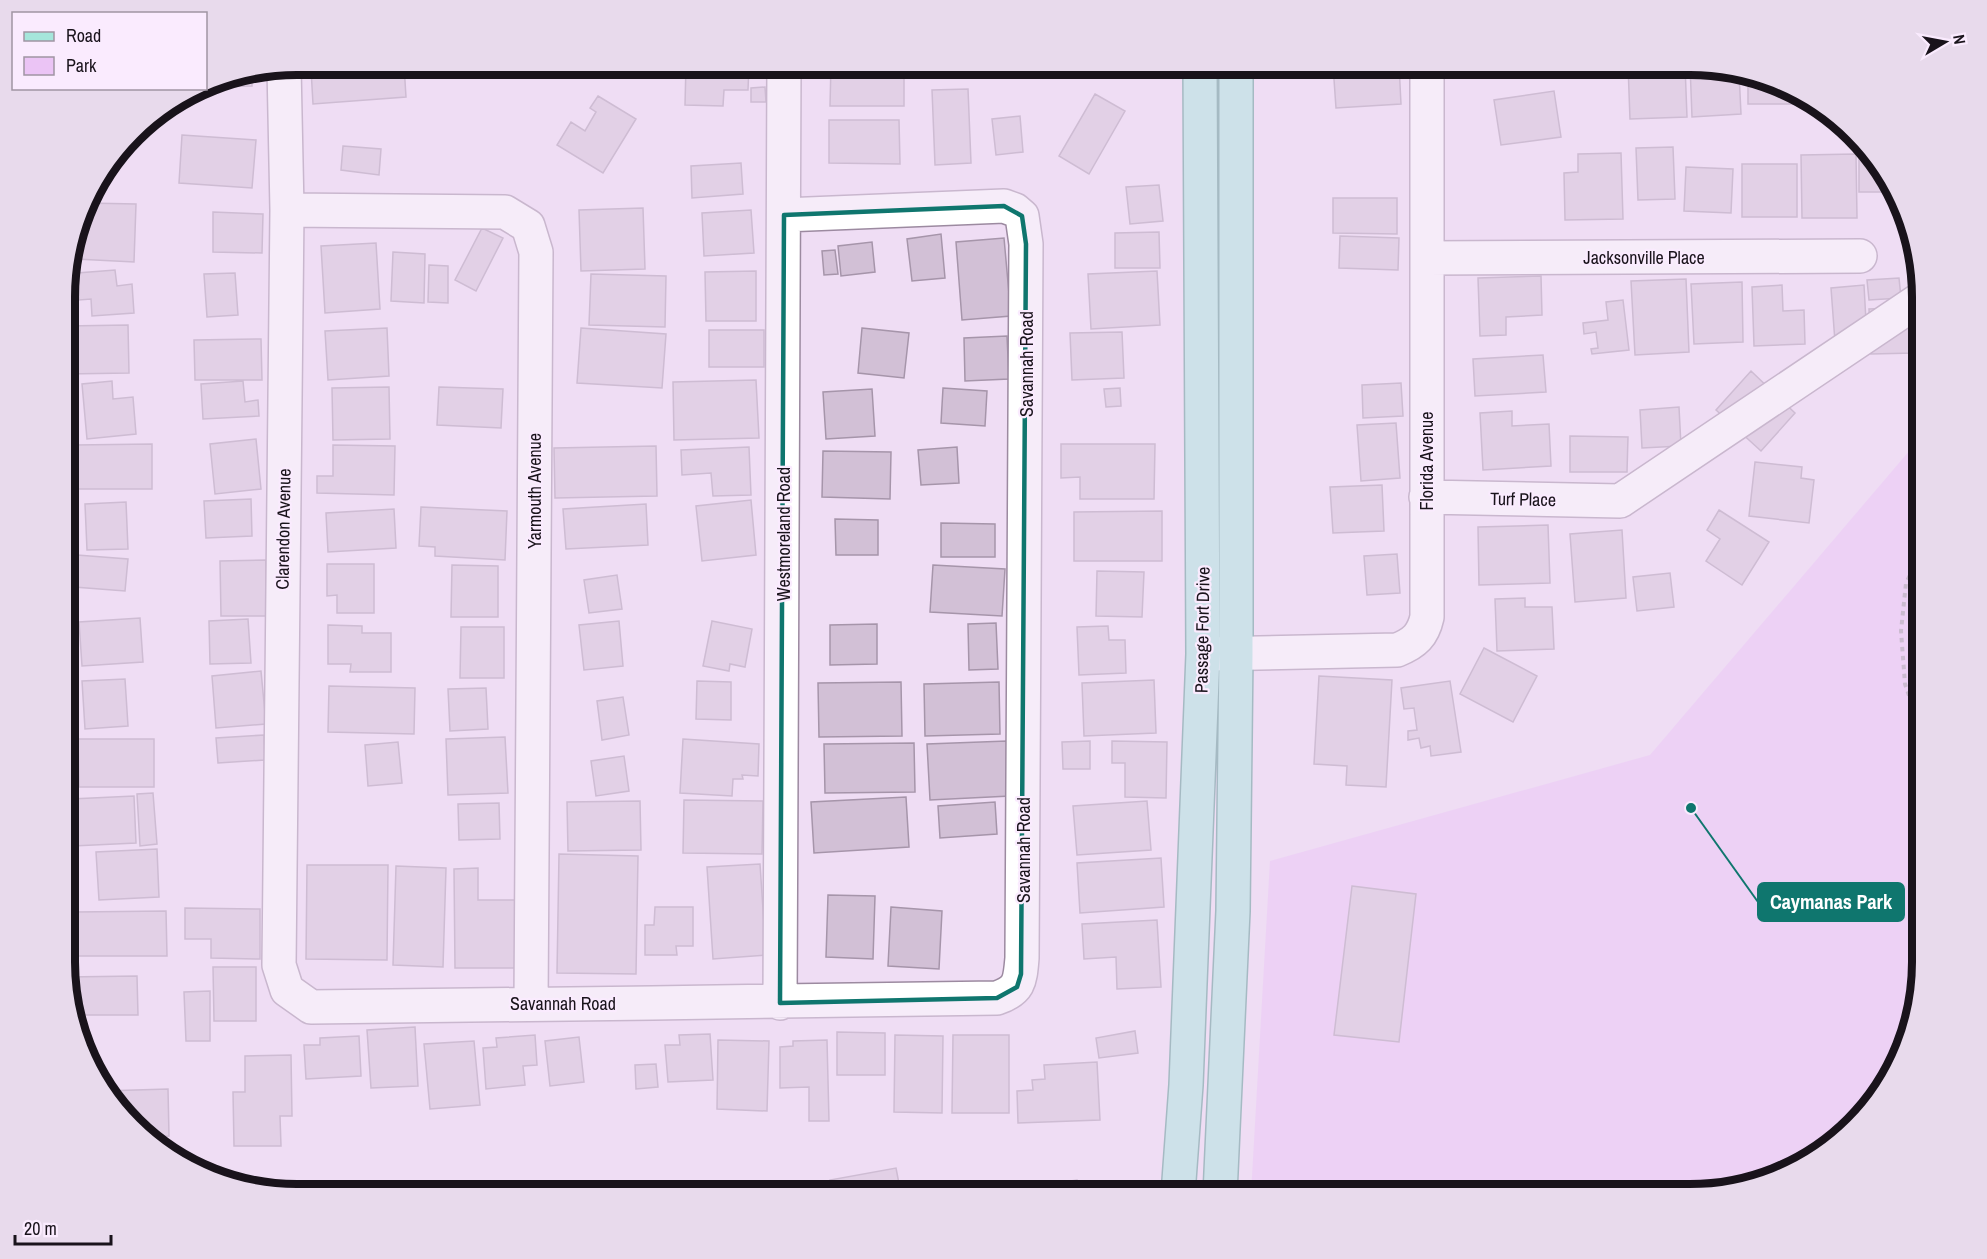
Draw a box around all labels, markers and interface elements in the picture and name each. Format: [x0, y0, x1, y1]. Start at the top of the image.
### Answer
legend [12, 12, 207, 90]
north arrow [1915, 12, 1975, 72]
text: Road [66, 23, 101, 48]
text: N [1948, 33, 1971, 46]
text: Park [66, 53, 97, 78]
street label: Jacksonville Place [1583, 245, 1705, 270]
street label: Savannah Road [1014, 311, 1039, 417]
street label: Florida Avenue [1414, 411, 1439, 511]
street label: Yarmouth Avenue [522, 433, 547, 549]
street label: Westmoreland Road [771, 467, 796, 601]
street label: Clarendon Avenue [269, 468, 297, 590]
street label: Turf Place [1490, 486, 1556, 512]
street label: Passage Fort Drive [1188, 567, 1216, 693]
street label: Savannah Road [1011, 797, 1036, 903]
callout: Caymanas Park [1758, 883, 1904, 921]
text: Caymanas Park [1770, 888, 1893, 915]
street label: Savannah Road [510, 991, 616, 1016]
scale bar [15, 1208, 111, 1246]
text: 20 m [24, 1216, 57, 1241]

